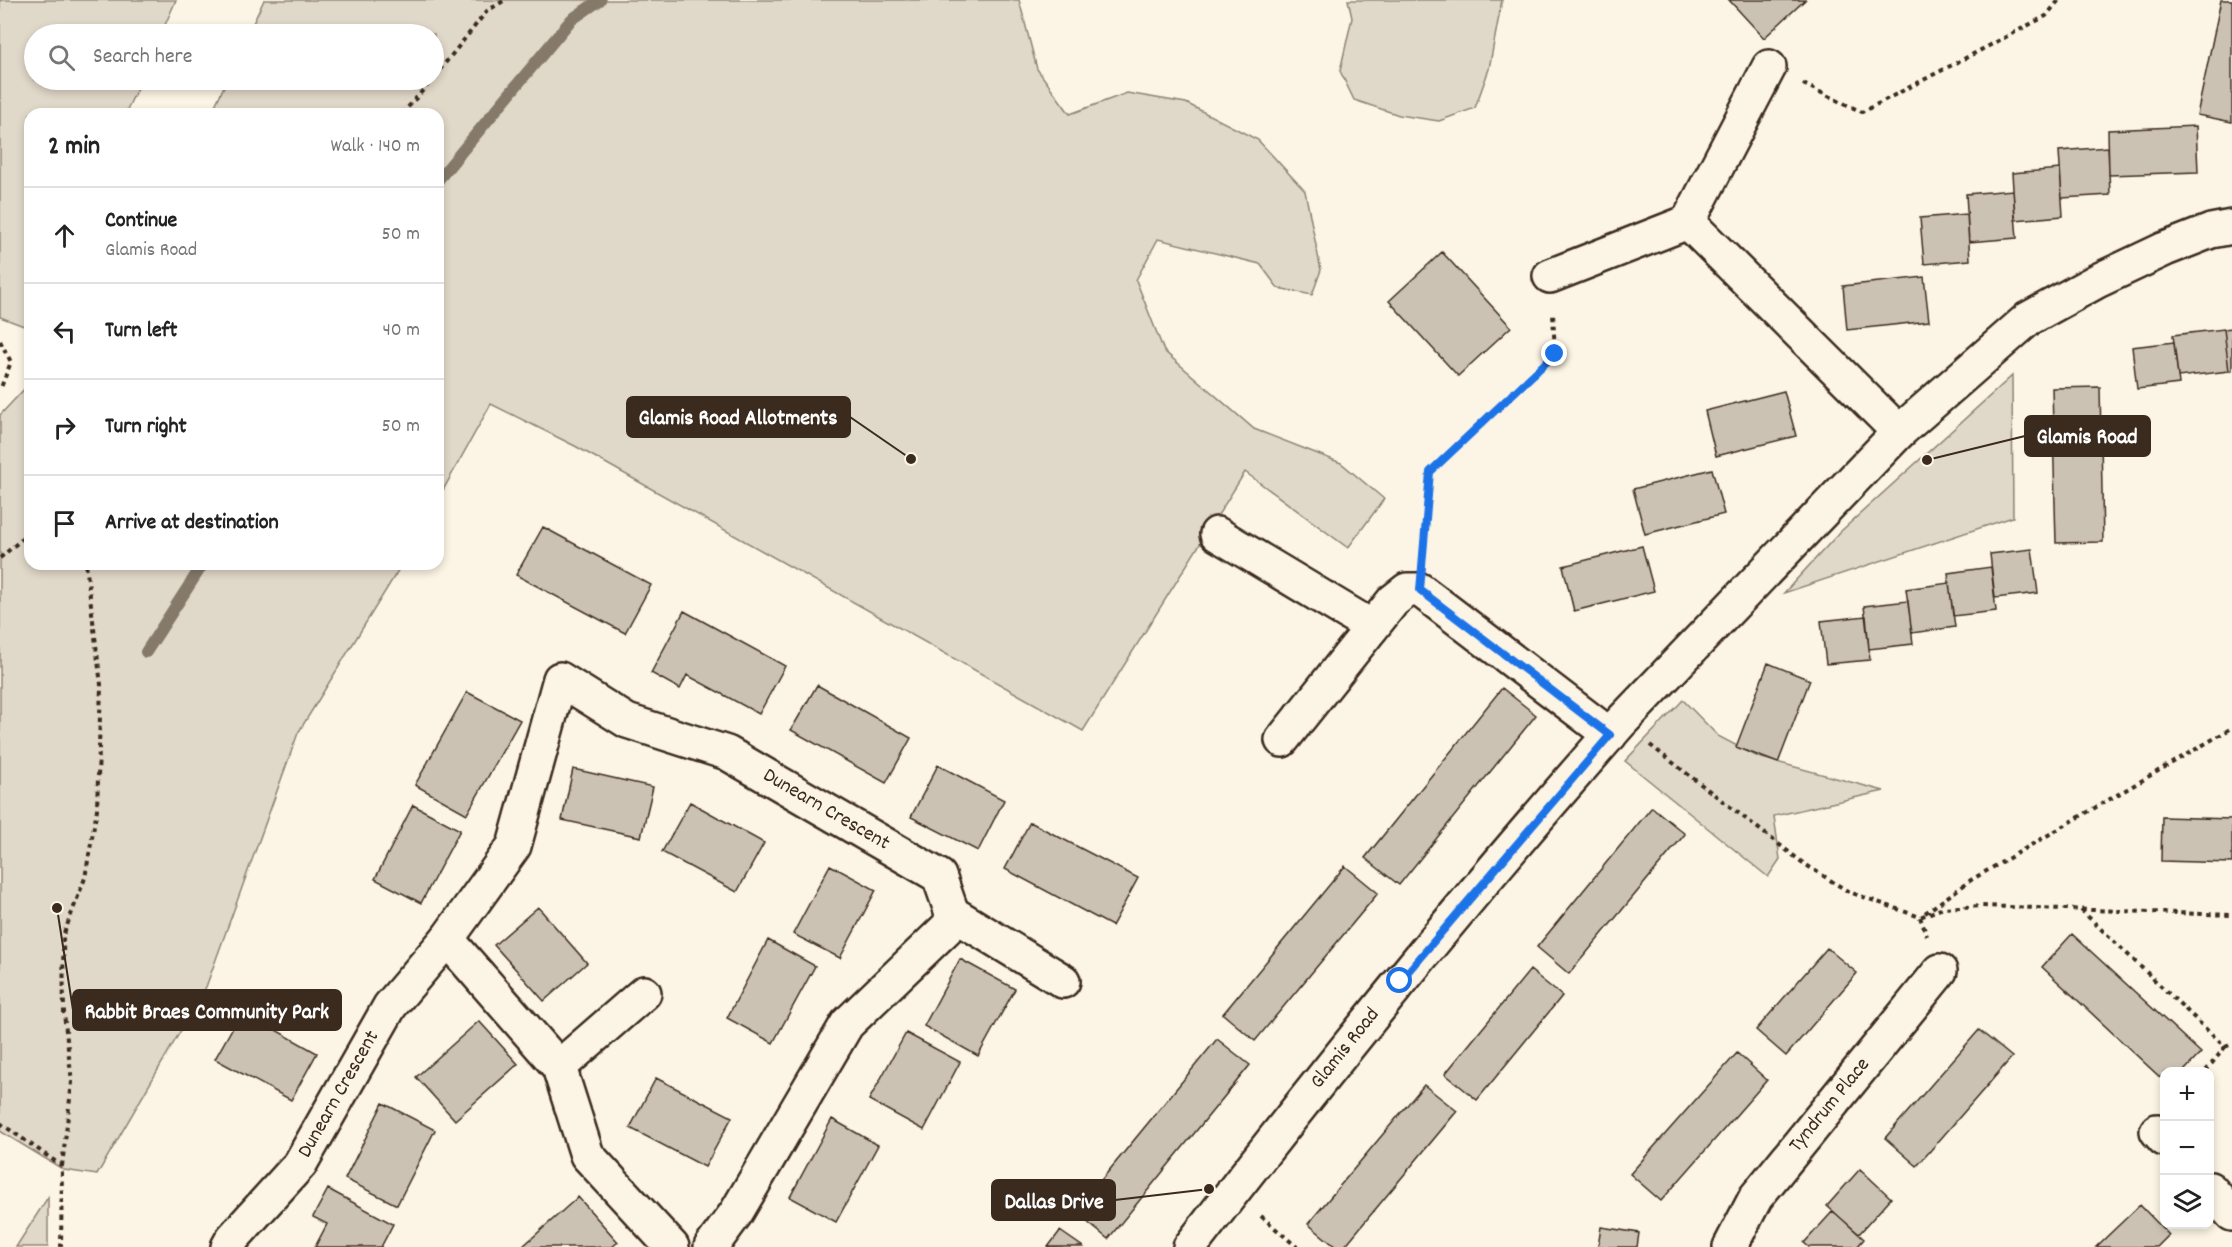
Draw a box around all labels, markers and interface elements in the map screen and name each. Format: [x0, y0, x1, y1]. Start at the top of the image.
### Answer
search box [24, 24, 444, 90]
icon: search [45, 41, 78, 74]
text: Search here [93, 42, 192, 73]
text: 2 min [48, 129, 100, 166]
text: Walk · 140 m [331, 133, 420, 161]
text: Continue [105, 206, 177, 237]
icon: ahead [48, 219, 81, 252]
text: 50 m [382, 221, 420, 249]
text: Glamis Road [105, 237, 197, 265]
icon: left [48, 315, 81, 348]
text: Turn left [105, 316, 177, 347]
text: 40 m [382, 317, 420, 345]
route end [1541, 340, 1567, 366]
callout: Glamis Road Allotments [627, 397, 850, 437]
text: Glamis Road Allotments [638, 404, 838, 435]
icon: right [48, 411, 81, 444]
text: Turn right [105, 412, 187, 443]
text: 50 m [382, 413, 420, 441]
callout: Glamis Road [2025, 416, 2150, 456]
text: Glamis Road [2036, 423, 2138, 454]
icon: arrive [48, 507, 81, 540]
text: Arrive at destination [105, 508, 279, 539]
street label: Dunearn Crescent [757, 762, 895, 859]
route start [1386, 967, 1412, 993]
callout: Rabbit Braes Community Park [73, 990, 341, 1030]
text: Rabbit Braes Community Park [85, 998, 329, 1029]
street label: Glamis Road [1304, 1002, 1388, 1096]
street label: Dunearn Crescent [291, 1025, 388, 1164]
street label: Tyndrum Place [1782, 1052, 1878, 1160]
map controls [2160, 1067, 2214, 1229]
button: + [2160, 1067, 2214, 1121]
button: − [2160, 1121, 2214, 1175]
button: layers [2160, 1175, 2214, 1229]
callout: Dallas Drive [992, 1180, 1115, 1220]
text: Dallas Drive [1004, 1188, 1104, 1219]

